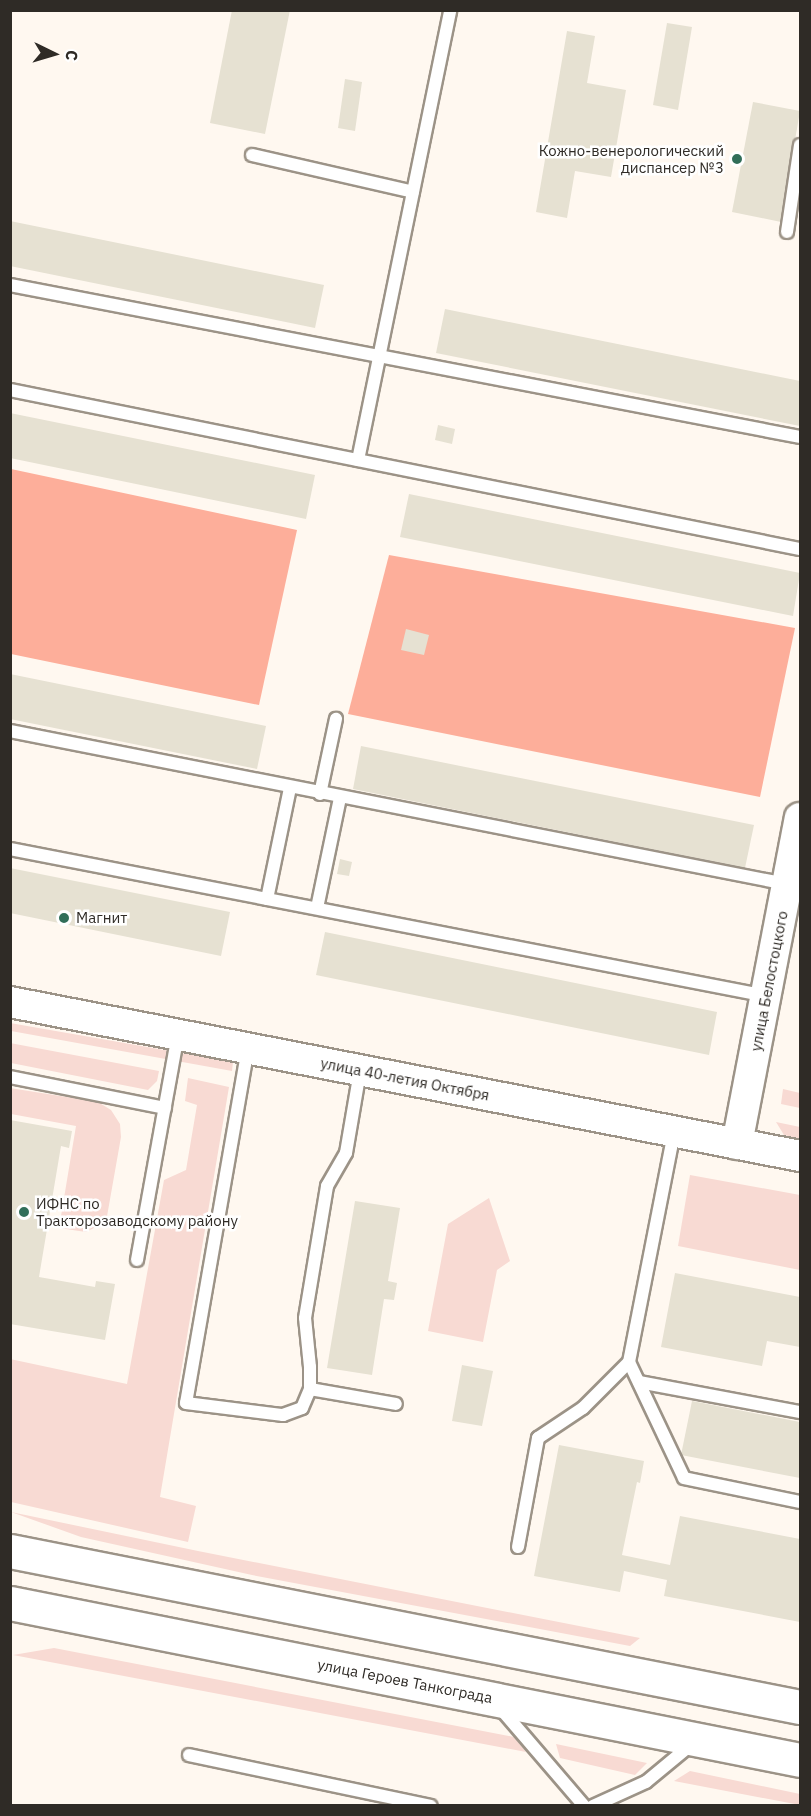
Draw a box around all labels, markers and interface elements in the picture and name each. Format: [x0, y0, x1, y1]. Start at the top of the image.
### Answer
north arrow [24, 24, 84, 84]
text: С [62, 49, 82, 62]
place label: Кожно-венерологический диспансер №3 [539, 141, 724, 176]
marker: Кожно-венерологический диспансер №3 [728, 150, 746, 168]
place label: Магнит [76, 909, 127, 927]
street label: улица Белостоцкого [747, 909, 791, 1053]
marker: Магнит [57, 911, 71, 925]
street label: улица 40-летия Октября [319, 1054, 491, 1104]
place label: ИФНС по Тракторозаводскому району [36, 1194, 238, 1229]
marker: ИФНС по Тракторозаводскому району [17, 1205, 31, 1219]
street label: улица Героев Танкограда [316, 1655, 494, 1707]

